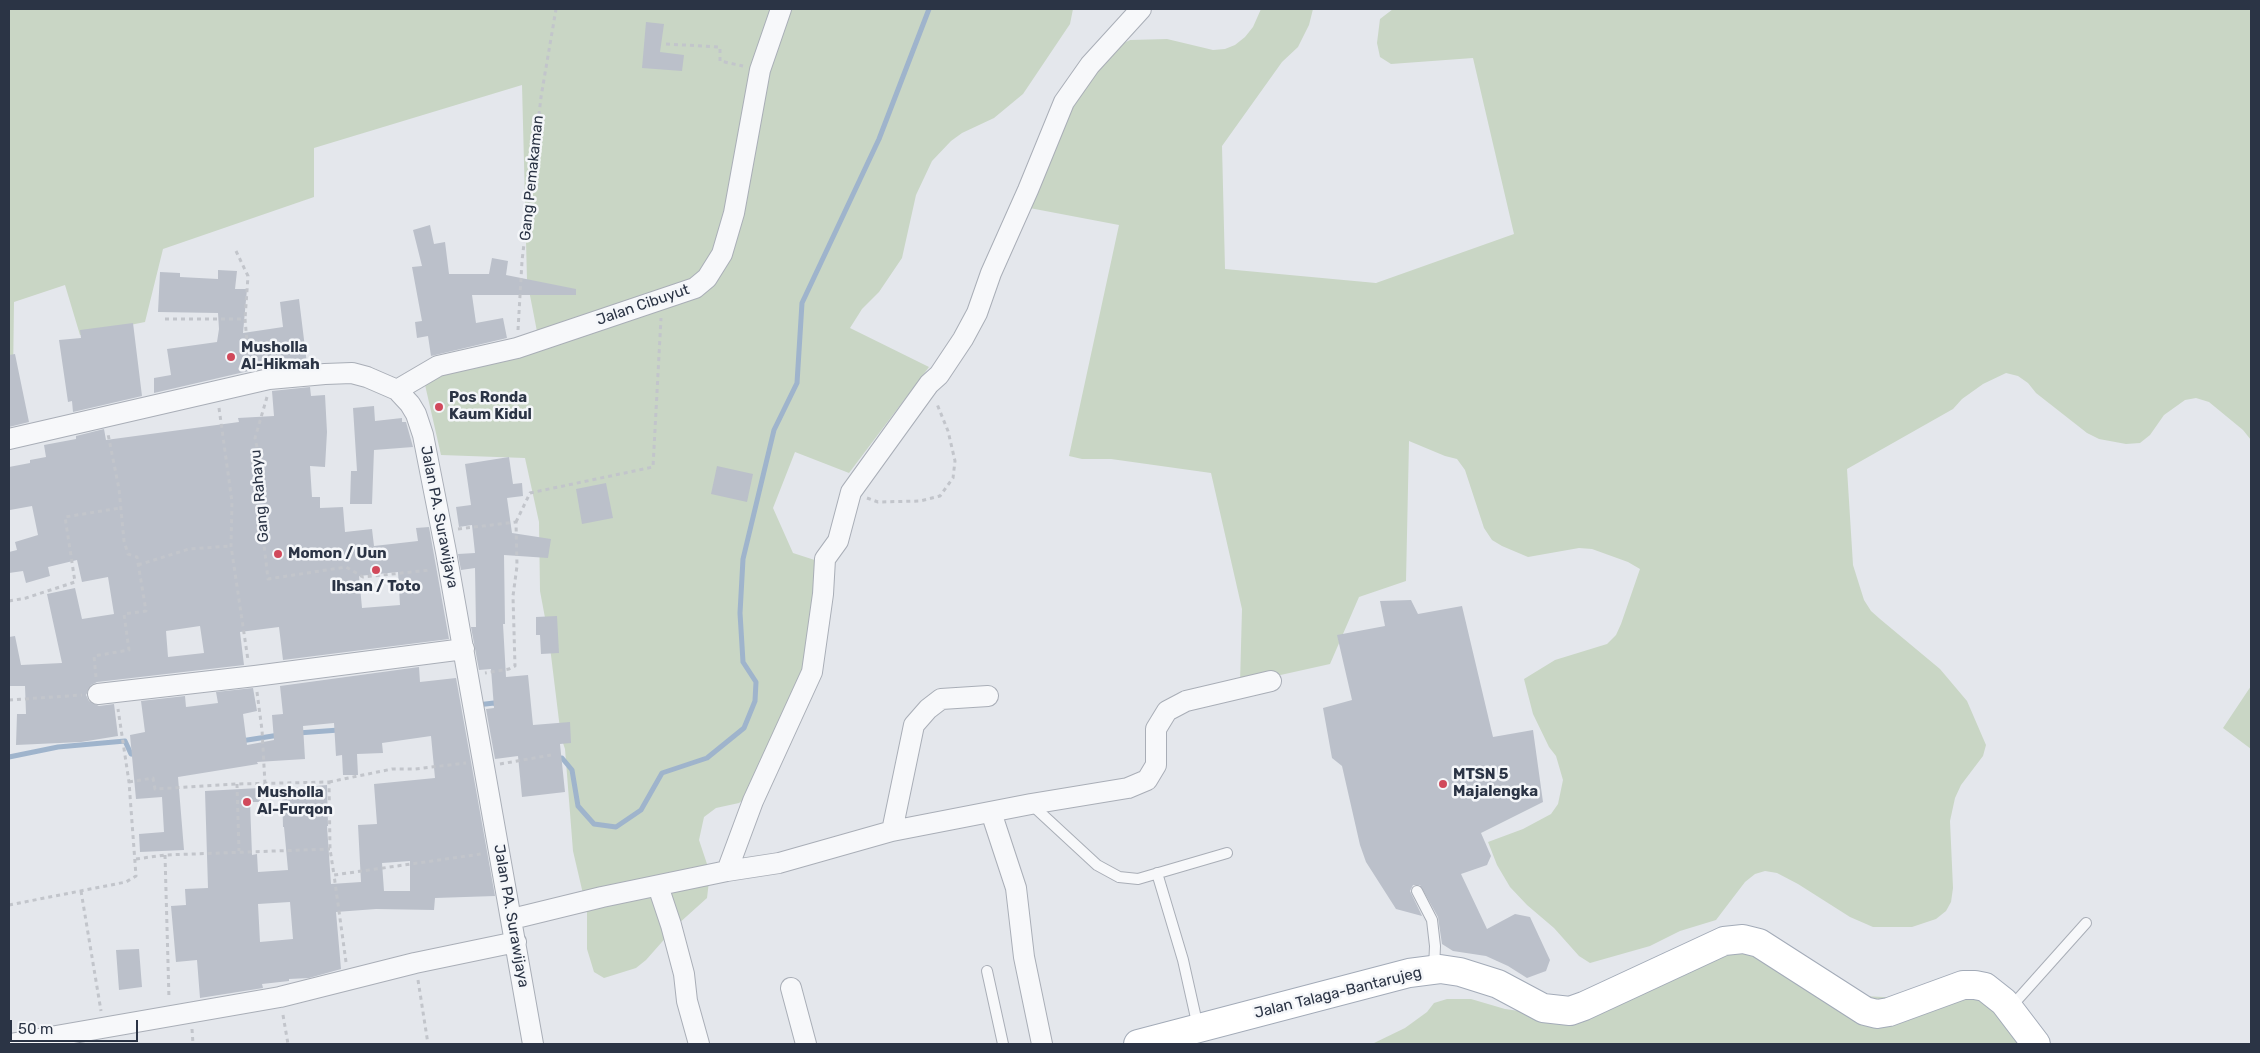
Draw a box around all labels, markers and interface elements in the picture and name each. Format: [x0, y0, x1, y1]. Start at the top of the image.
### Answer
street label: Gang Pemakaman [516, 114, 548, 242]
street label: Jalan Cibuyut [594, 281, 692, 329]
place label: Musholla Al-Hikmah [241, 339, 320, 374]
marker: Musholla Al-Hikmah [225, 351, 237, 363]
place label: Pos Ronda Kaum Kidul [449, 389, 532, 424]
marker: Pos Ronda Kaum Kidul [433, 401, 445, 413]
street label: Jalan PA. Surawijaya [416, 444, 462, 590]
street label: Gang Rahayu [247, 449, 273, 543]
place label: Momon / Uun [288, 545, 387, 563]
marker: Momon / Uun [272, 548, 284, 560]
marker: Ihsan / Toto [370, 564, 382, 576]
place label: Ihsan / Toto [331, 578, 421, 596]
place label: MTSN 5 Majalengka [1453, 766, 1538, 801]
marker: MTSN 5 Majalengka [1437, 778, 1449, 790]
place label: Musholla Al-Furqon [257, 784, 333, 819]
marker: Musholla Al-Furqon [241, 796, 253, 808]
street label: Jalan PA. Surawijaya [490, 843, 532, 989]
street label: Jalan Talaga-Bantarujeg [1253, 963, 1423, 1023]
scale bar [12, 1010, 140, 1042]
text: 50 m [18, 1020, 53, 1038]

